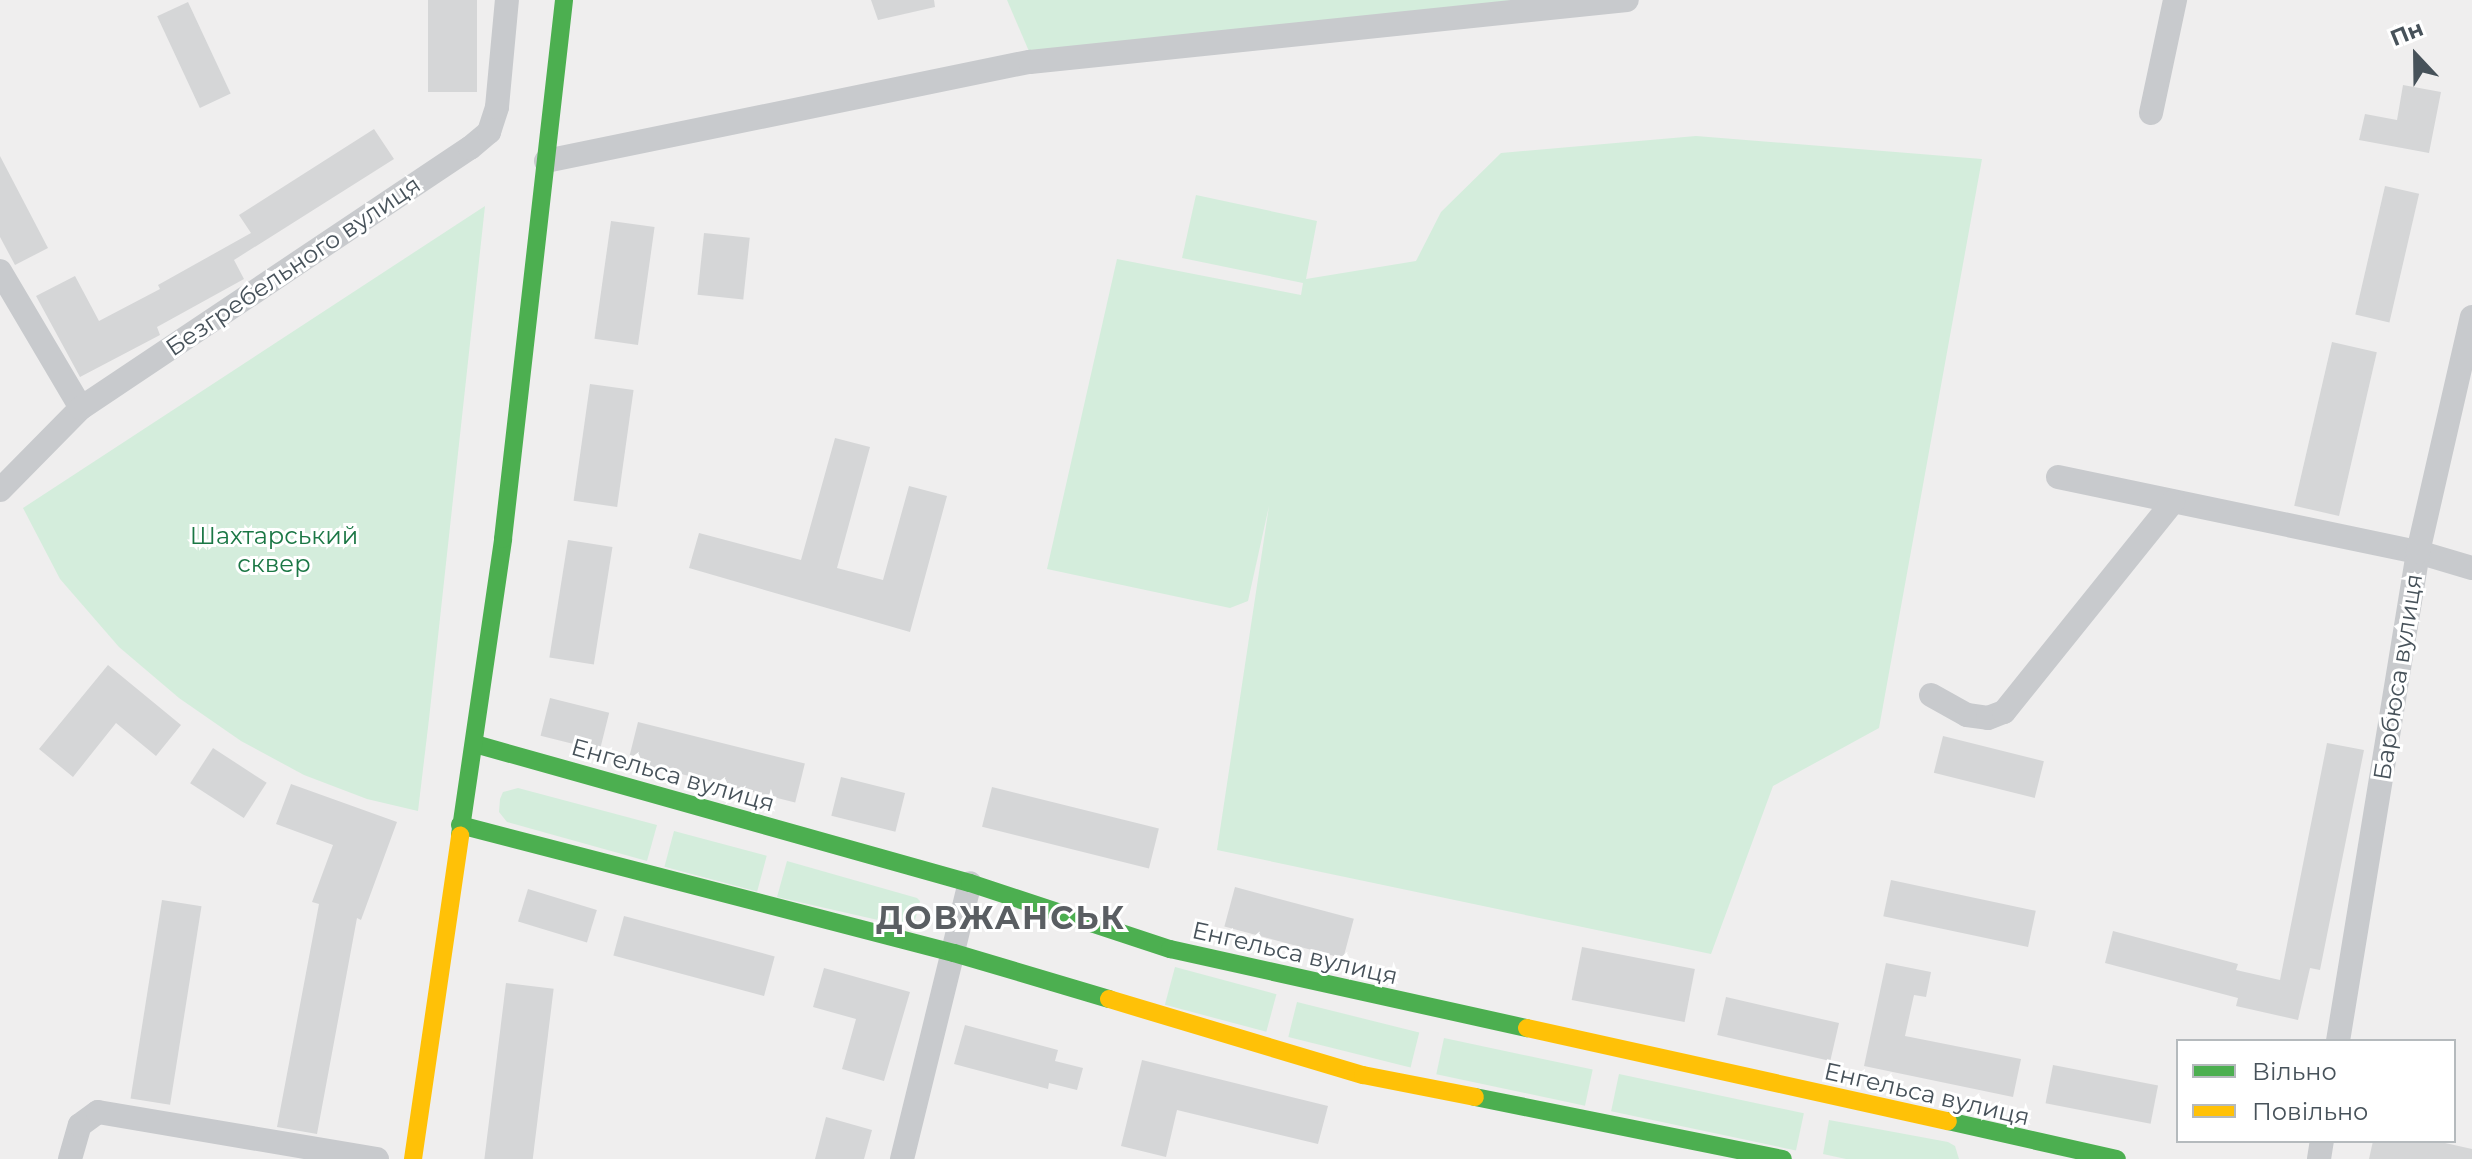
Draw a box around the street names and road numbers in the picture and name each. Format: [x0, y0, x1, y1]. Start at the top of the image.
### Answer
street label: Безгребельного вулиця [160, 170, 426, 362]
street label: Барбюса вулиця [2367, 572, 2429, 782]
street label: Енгельса вулиця [568, 732, 778, 818]
street label: Енгельса вулиця [1189, 915, 1401, 991]
street label: Енгельса вулиця [1821, 1056, 2033, 1132]

